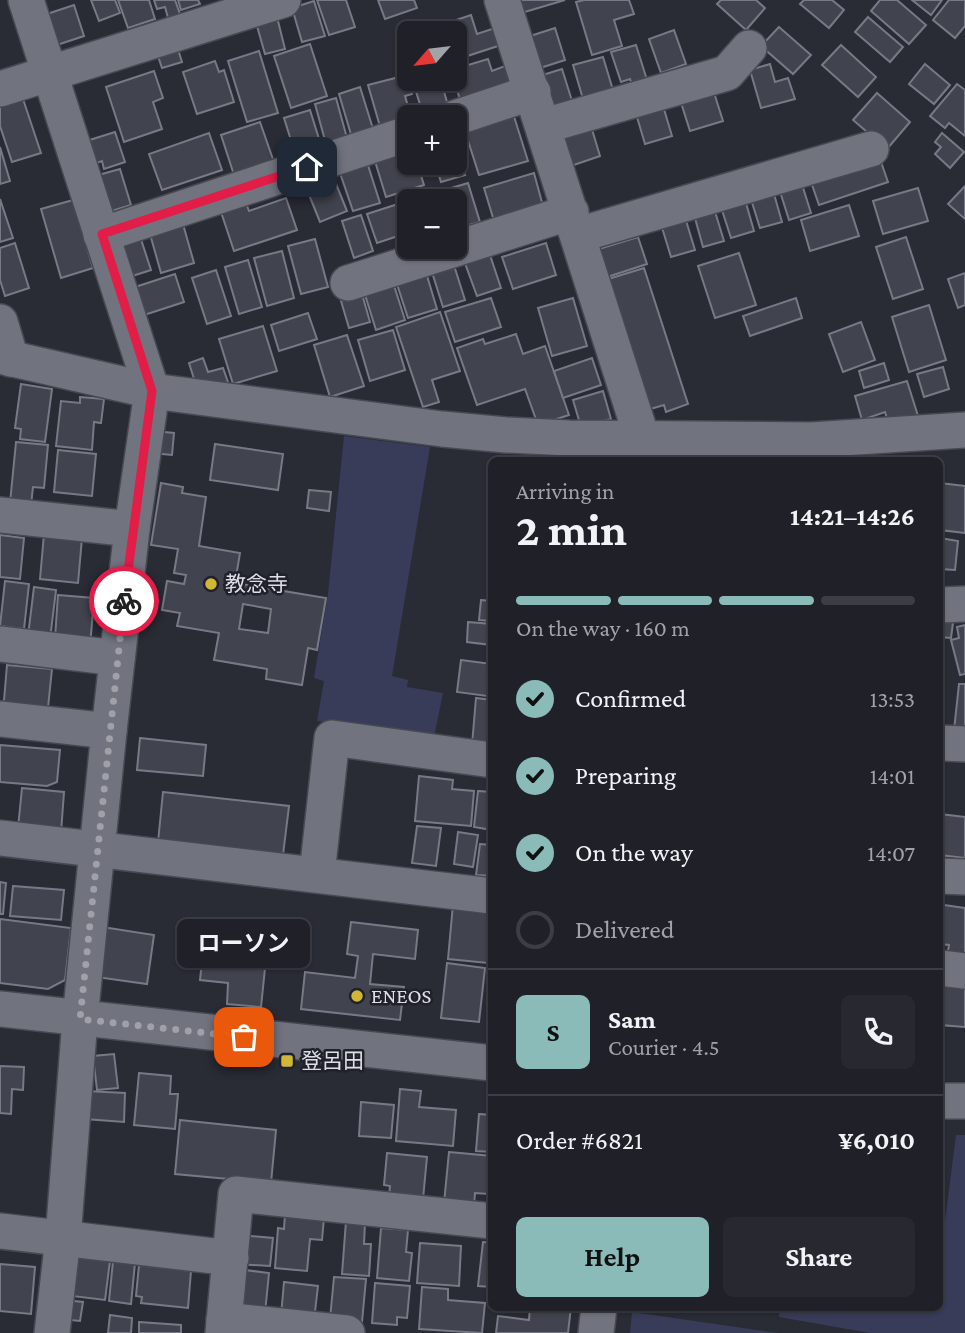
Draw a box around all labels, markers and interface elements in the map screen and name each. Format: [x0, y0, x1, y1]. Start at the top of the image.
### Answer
north arrow [397, 21, 467, 91]
map controls [397, 21, 467, 259]
button: + [397, 105, 467, 175]
pin [277, 137, 337, 197]
icon: home [288, 148, 326, 186]
button: − [397, 189, 467, 259]
text: Arriving in [516, 478, 614, 504]
text: 14:21–14:26 [790, 502, 915, 531]
text: 2 min [516, 504, 627, 555]
courier [89, 566, 159, 636]
place label: 教念寺 [225, 572, 288, 596]
marker: 教念寺 [203, 576, 219, 592]
icon: bike [105, 582, 143, 620]
text: On the way · 160 m [516, 615, 690, 641]
icon: check [516, 680, 554, 718]
text: Confirmed [575, 684, 686, 713]
text: 13:53 [870, 686, 915, 712]
icon: check [516, 757, 554, 795]
text: Preparing [575, 761, 676, 790]
text: 14:01 [870, 763, 915, 789]
icon: check [516, 834, 554, 872]
text: On the way [575, 838, 693, 867]
text: 14:07 [867, 840, 915, 866]
text: Delivered [575, 915, 674, 944]
callout: ローソン [177, 918, 310, 967]
text: ローソン [198, 930, 290, 956]
place label: ENEOS [371, 984, 432, 1008]
marker: ENEOS [349, 988, 365, 1004]
button: phone [841, 995, 915, 1069]
text: Sam [608, 1005, 656, 1034]
pin [214, 1007, 274, 1067]
icon: bag [225, 1018, 263, 1056]
text: S [547, 1018, 560, 1047]
text: Courier · 4.5 [608, 1034, 720, 1060]
place label: 登呂田 [301, 1049, 364, 1073]
marker: 登呂田 [279, 1053, 295, 1069]
text: Order #6821 [516, 1126, 643, 1155]
text: ¥6,010 [838, 1126, 915, 1155]
button: Help [516, 1217, 709, 1297]
button: Share [723, 1217, 915, 1297]

